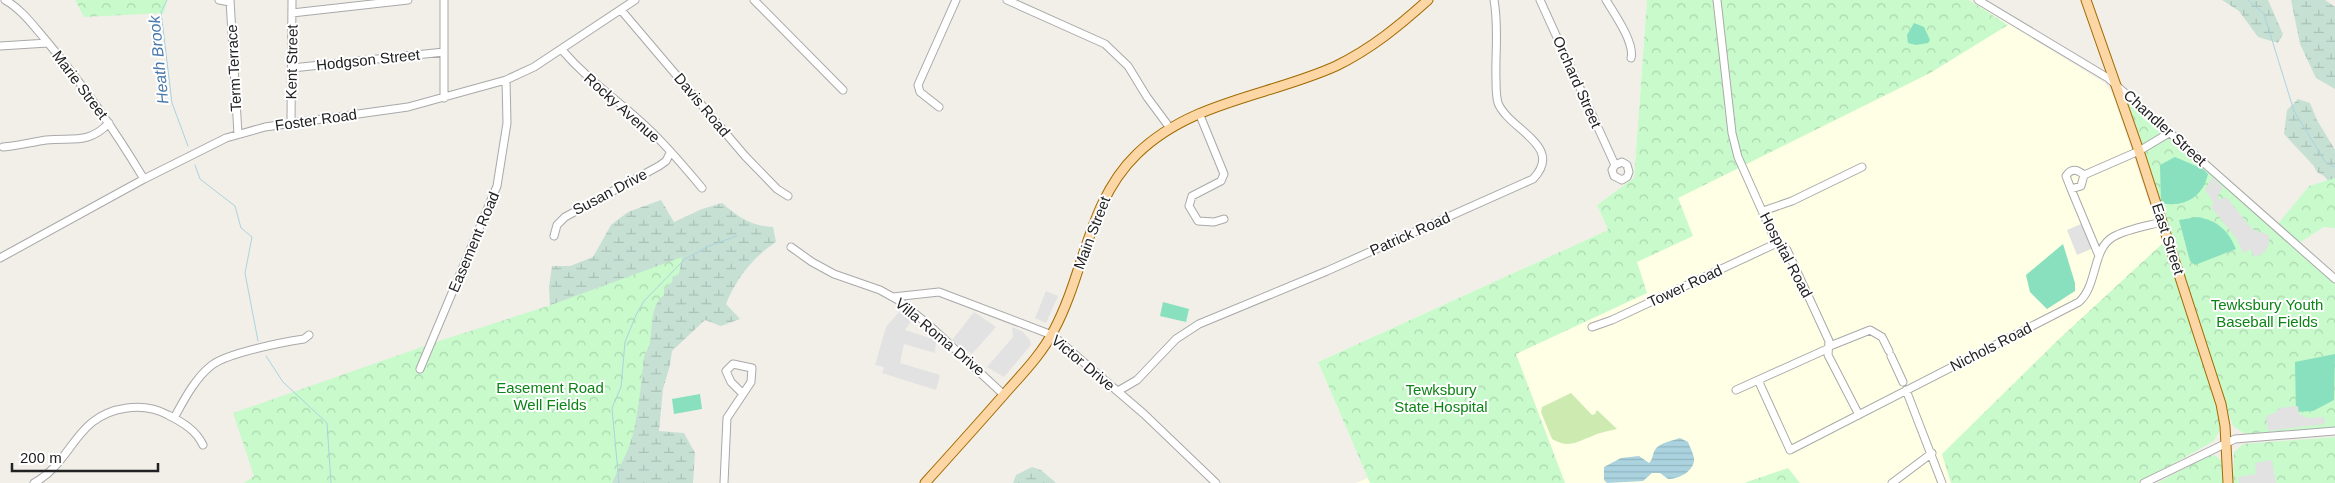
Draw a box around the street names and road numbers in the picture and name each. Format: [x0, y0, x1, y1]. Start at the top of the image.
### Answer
street label: Kent Street [282, 23, 301, 100]
street label: Term Terrace [223, 24, 244, 112]
street label: Orchard Street [1550, 33, 1606, 131]
street label: Hodgson Street [315, 46, 421, 73]
street label: Marie Street [49, 47, 112, 123]
street label: Rocky Avenue [581, 69, 664, 146]
street label: Davis Road [671, 70, 734, 140]
street label: Chandler Street [2121, 86, 2211, 170]
street label: Foster Road [274, 105, 358, 134]
street label: Susan Drive [570, 165, 650, 218]
street label: Easement Road [445, 189, 502, 295]
street label: Main Street [1070, 193, 1114, 272]
street label: East Street [2149, 201, 2188, 278]
street label: Patrick Road [1367, 208, 1452, 259]
street label: Hospital Road [1757, 209, 1816, 300]
street label: Tower Road [1645, 261, 1725, 310]
street label: Villa Roma Drive [892, 294, 988, 379]
street label: Nichols Road [1947, 319, 2034, 374]
street label: Victor Drive [1048, 331, 1118, 394]

